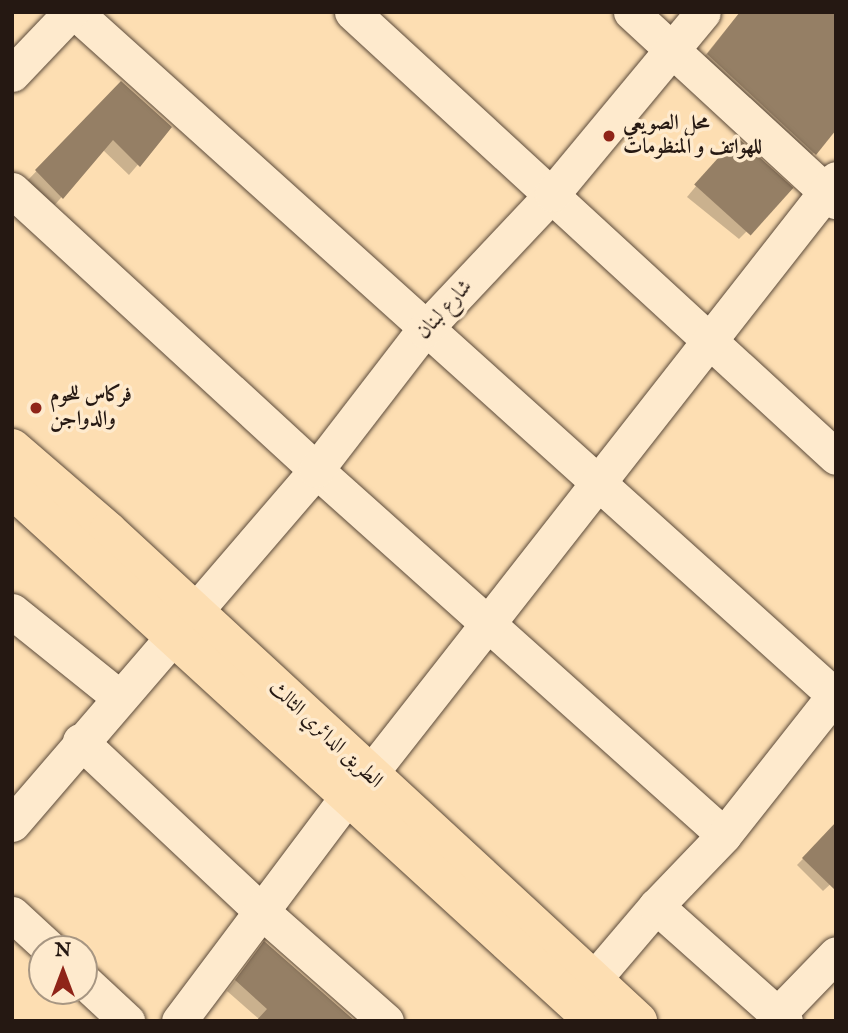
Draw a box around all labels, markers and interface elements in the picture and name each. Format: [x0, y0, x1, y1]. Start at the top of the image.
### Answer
place label: محل الصويعي للهواتف و المنظومات [623, 111, 762, 161]
marker: محل الصويعي للهواتف و المنظومات [601, 128, 617, 144]
street label: شارع لبنان [412, 275, 478, 345]
place label: فركاس للحوم والدواجن [50, 383, 132, 433]
marker: فركاس للحوم والدواجن [28, 400, 44, 416]
street label: الطريق الدائري الثالث [263, 676, 387, 794]
north arrow [28, 935, 98, 1005]
text: N [55, 939, 71, 963]

